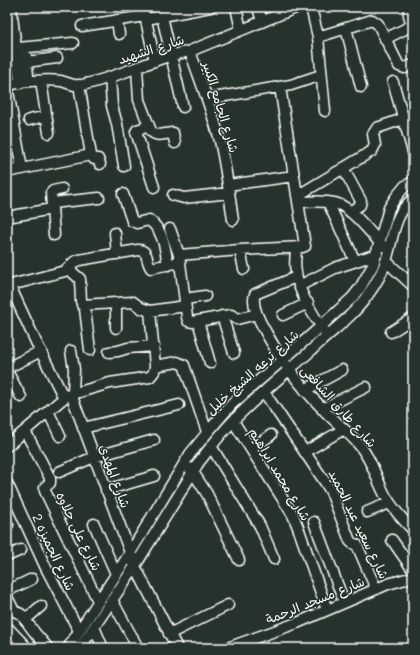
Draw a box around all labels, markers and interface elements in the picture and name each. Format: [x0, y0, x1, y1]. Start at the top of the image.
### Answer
street label: شارع الشهيد [116, 30, 187, 69]
street label: شارع الجامع الكبير [196, 58, 243, 155]
street label: شارع ترعه الشيخ خليل [202, 325, 303, 419]
street label: شارع طارق الشافعى [296, 361, 381, 452]
street label: شارع محمد ابراهيم [243, 424, 315, 525]
street label: شارع المهدى [94, 442, 135, 511]
street label: شارع سعيد عبد الحميد [324, 466, 393, 582]
street label: شارع على حلاوه [51, 489, 106, 574]
street label: شارع الجميزه 2 [27, 511, 80, 594]
street label: شارع مسجد الرحمة [263, 572, 368, 629]

